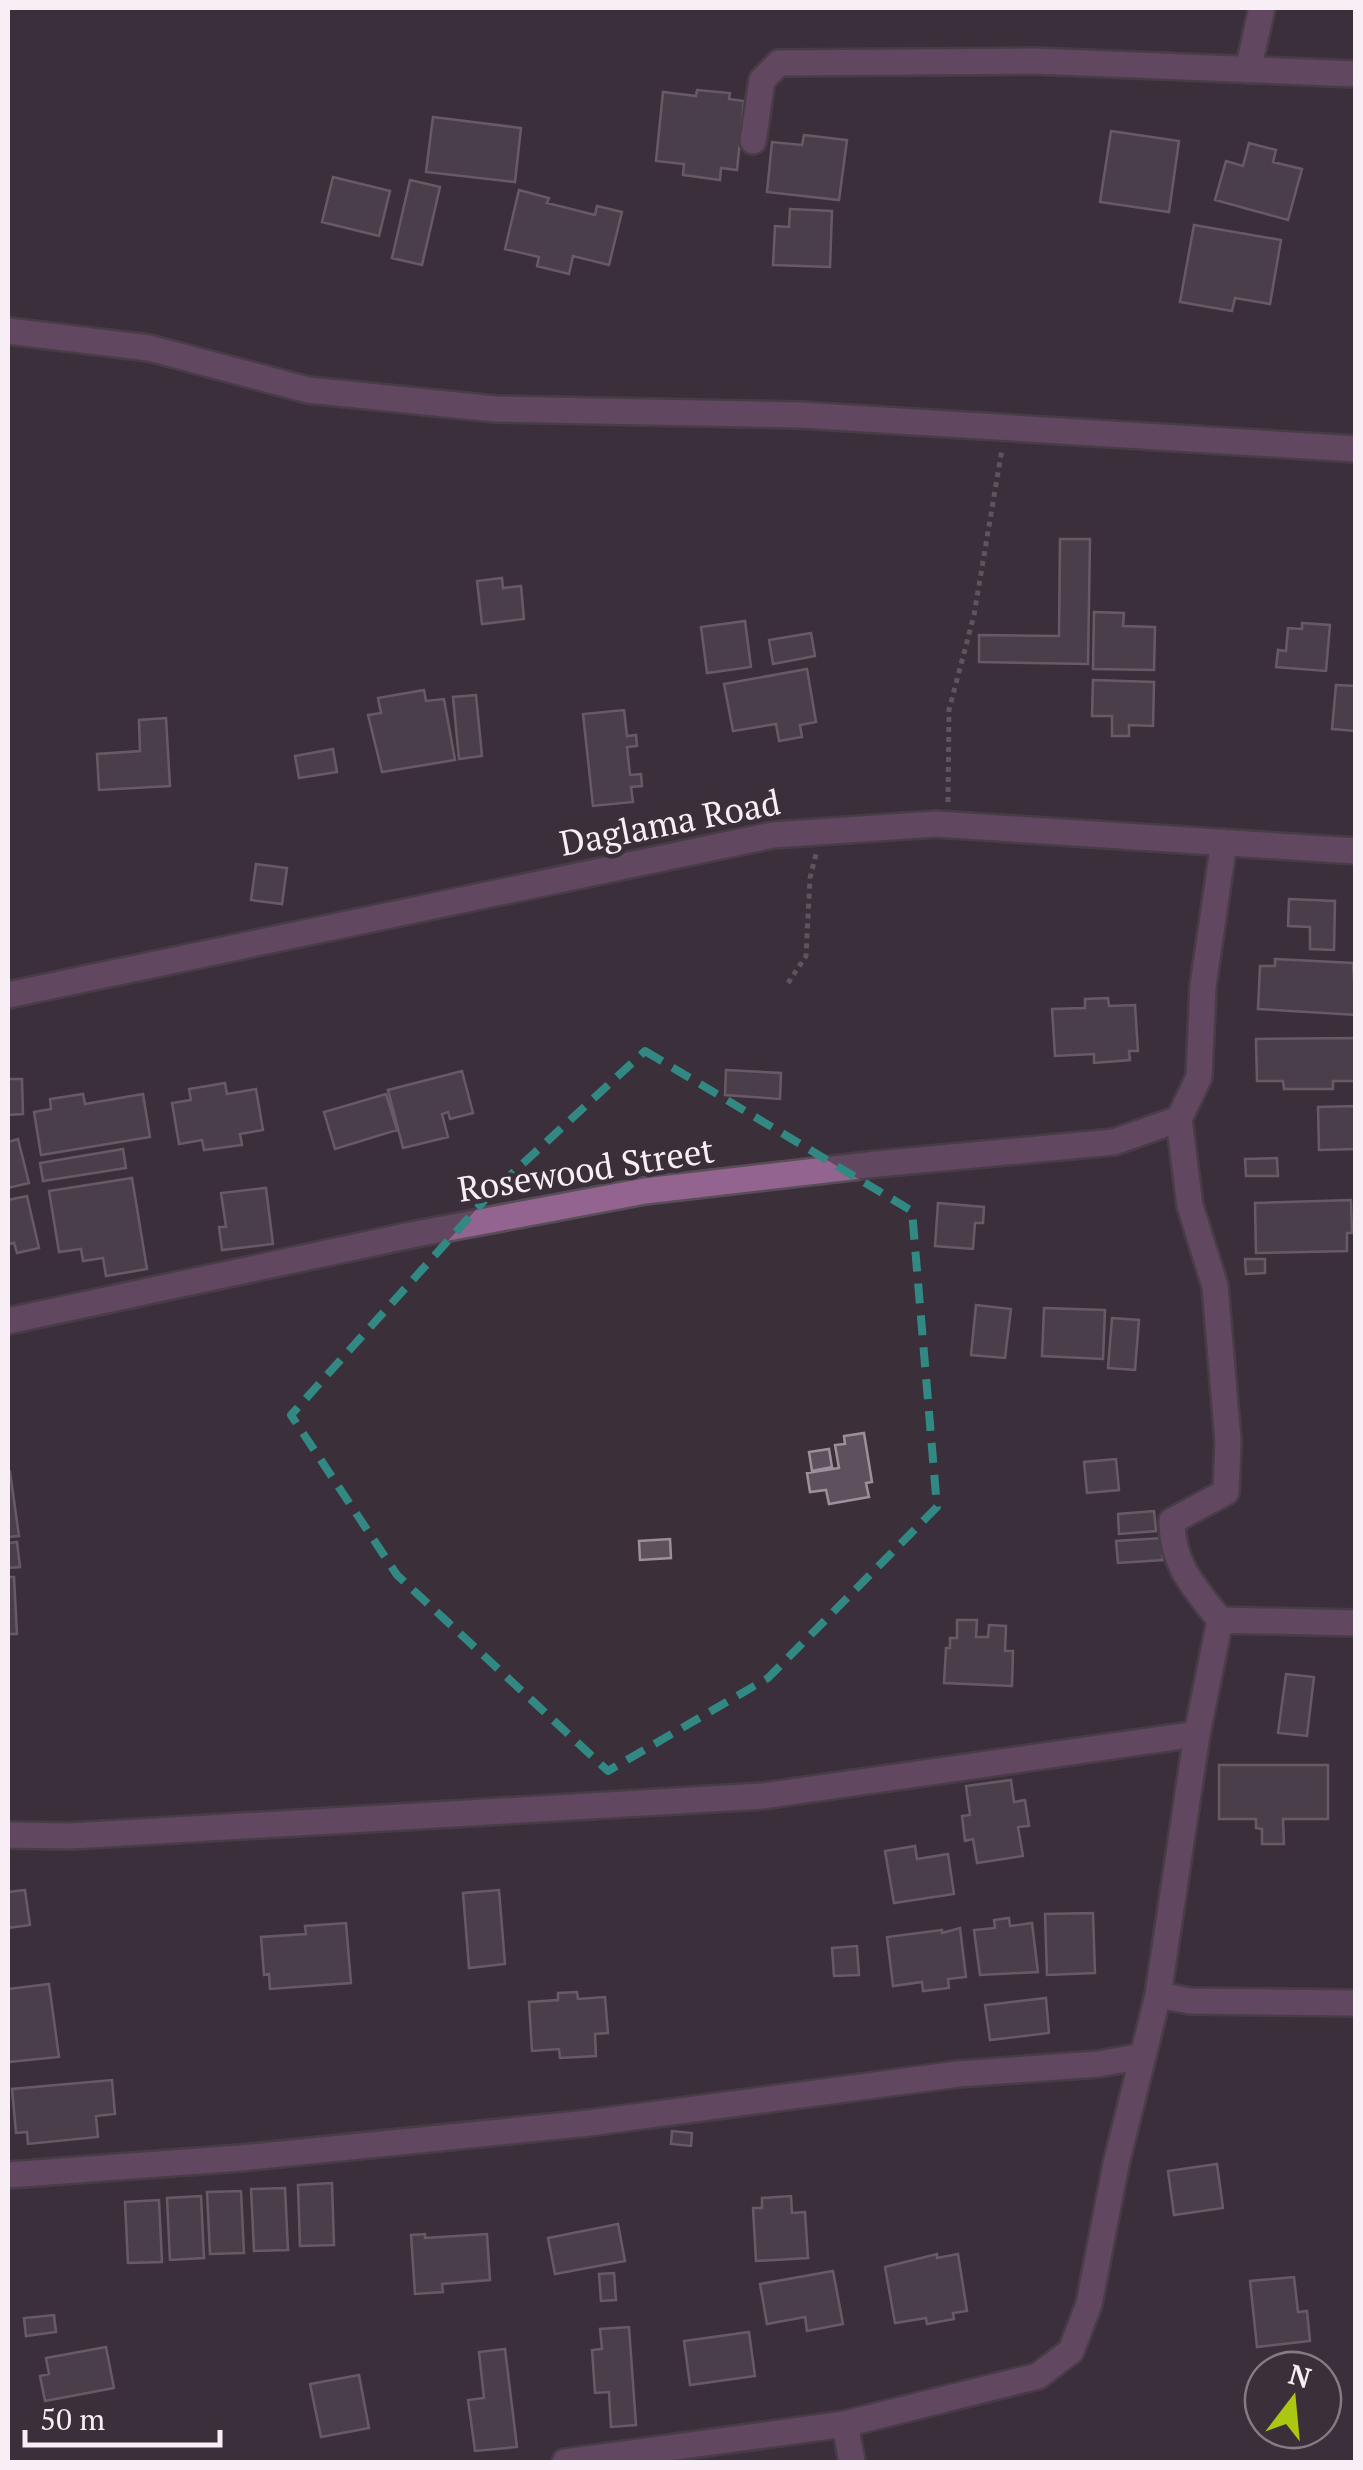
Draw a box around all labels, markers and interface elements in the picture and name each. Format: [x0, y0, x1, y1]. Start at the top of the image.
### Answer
street label: Daglama Road [556, 778, 784, 866]
street label: Rosewood Street [454, 1126, 717, 1212]
north arrow [1243, 2350, 1343, 2450]
text: N [1285, 2355, 1315, 2396]
scale bar [25, 2385, 220, 2447]
text: 50 m [40, 2399, 105, 2439]

